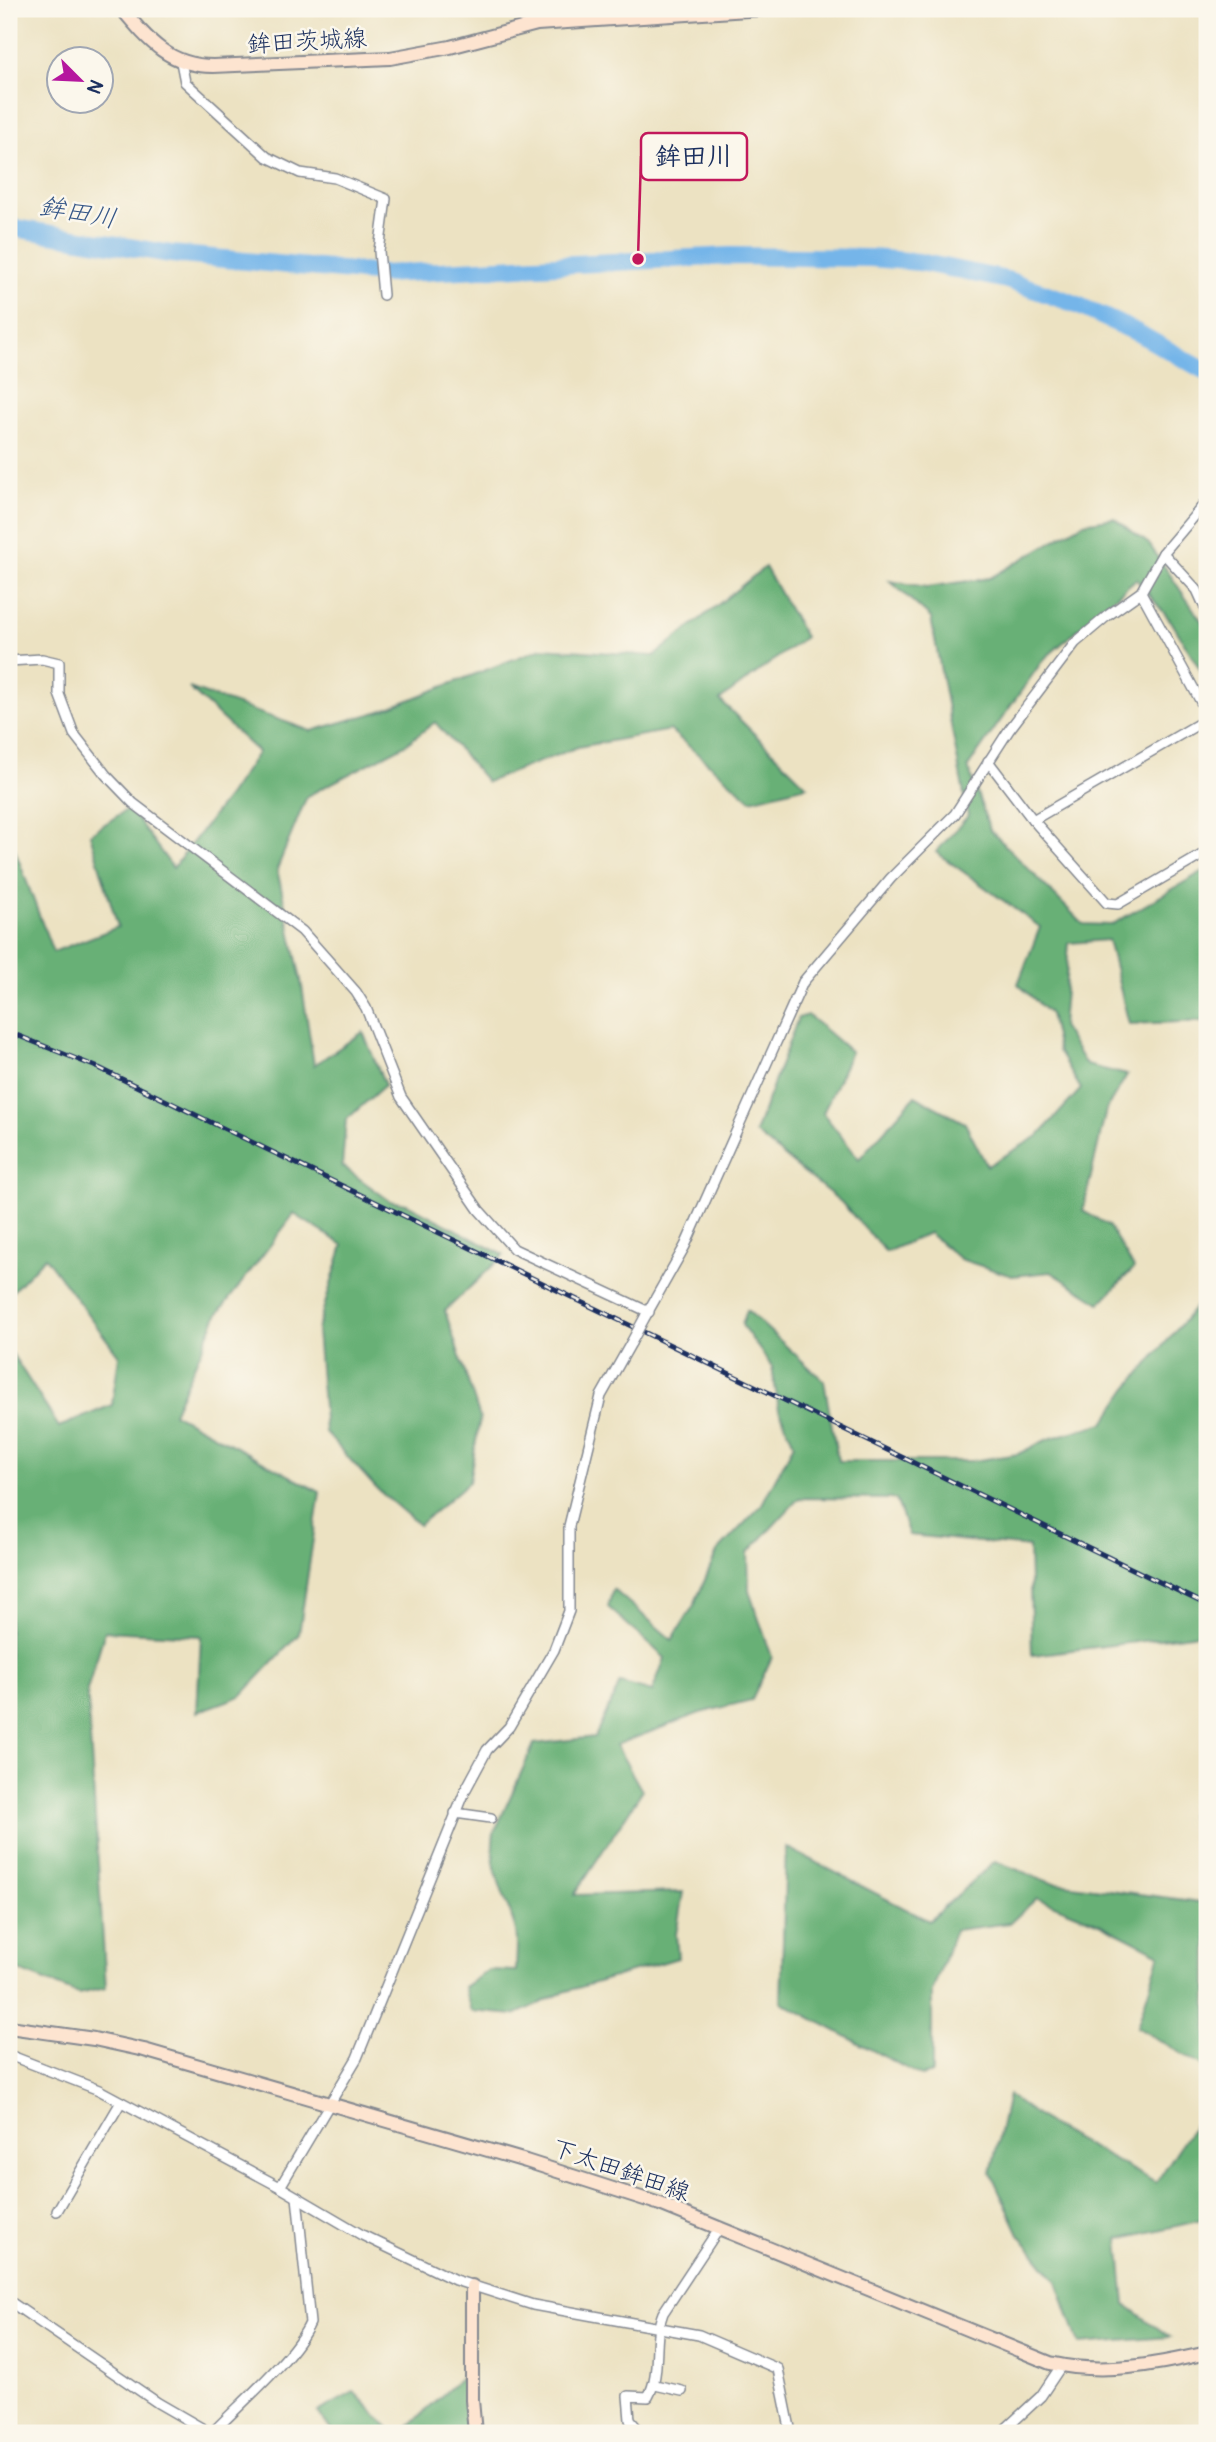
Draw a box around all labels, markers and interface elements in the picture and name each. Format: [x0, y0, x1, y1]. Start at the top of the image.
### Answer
street label: 鉾田茨城線 [246, 24, 368, 59]
north arrow [46, 46, 116, 116]
text: N [81, 76, 108, 97]
callout: 鉾田川 [641, 133, 747, 180]
text: 鉾田川 [655, 141, 733, 173]
water label: 鉾田川 [37, 190, 119, 236]
street label: 下太田鉾田線 [548, 2133, 694, 2208]

